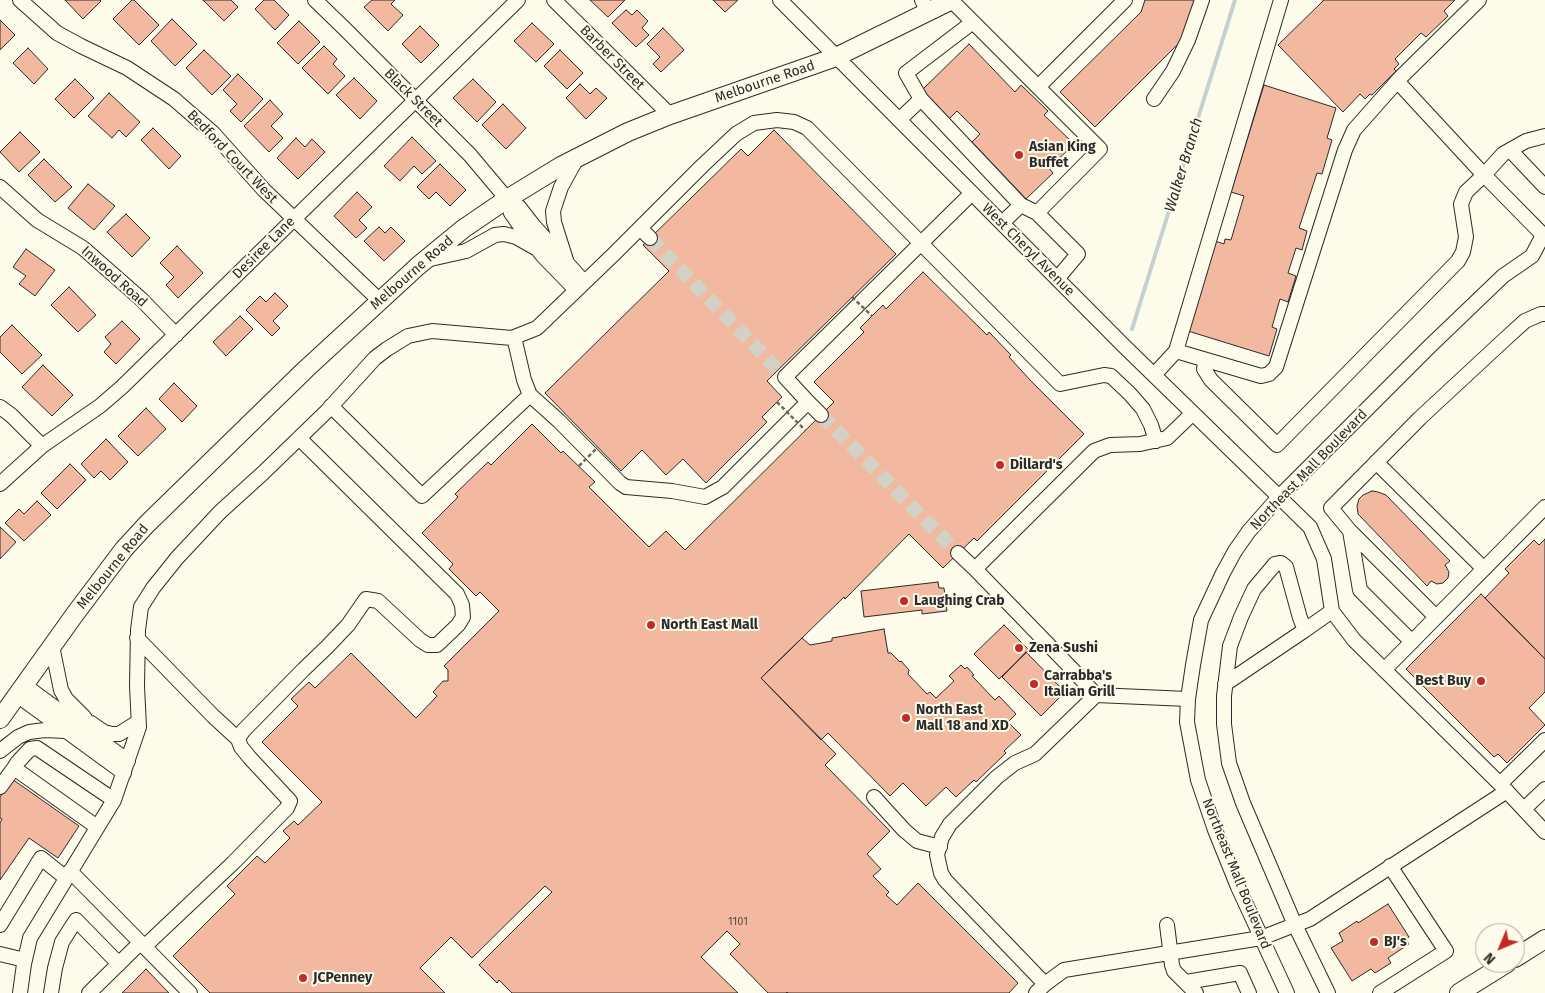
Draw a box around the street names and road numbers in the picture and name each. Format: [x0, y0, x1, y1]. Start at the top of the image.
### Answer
street label: Barber Street [576, 22, 648, 94]
street label: Melbourne Road [713, 57, 817, 107]
street label: Black Street [380, 65, 446, 131]
street label: Bedford Court West [183, 107, 281, 207]
street label: West Cheryl Avenue [978, 200, 1078, 300]
street label: Desiree Lane [229, 213, 299, 283]
street label: Melbourne Road [367, 232, 457, 314]
street label: Inwood Road [78, 243, 150, 311]
street label: Northeast Mall Boulevard [1247, 406, 1371, 534]
street label: Melbourne Road [74, 521, 152, 613]
street label: Northeast Mall Boulevard [1198, 796, 1274, 952]

